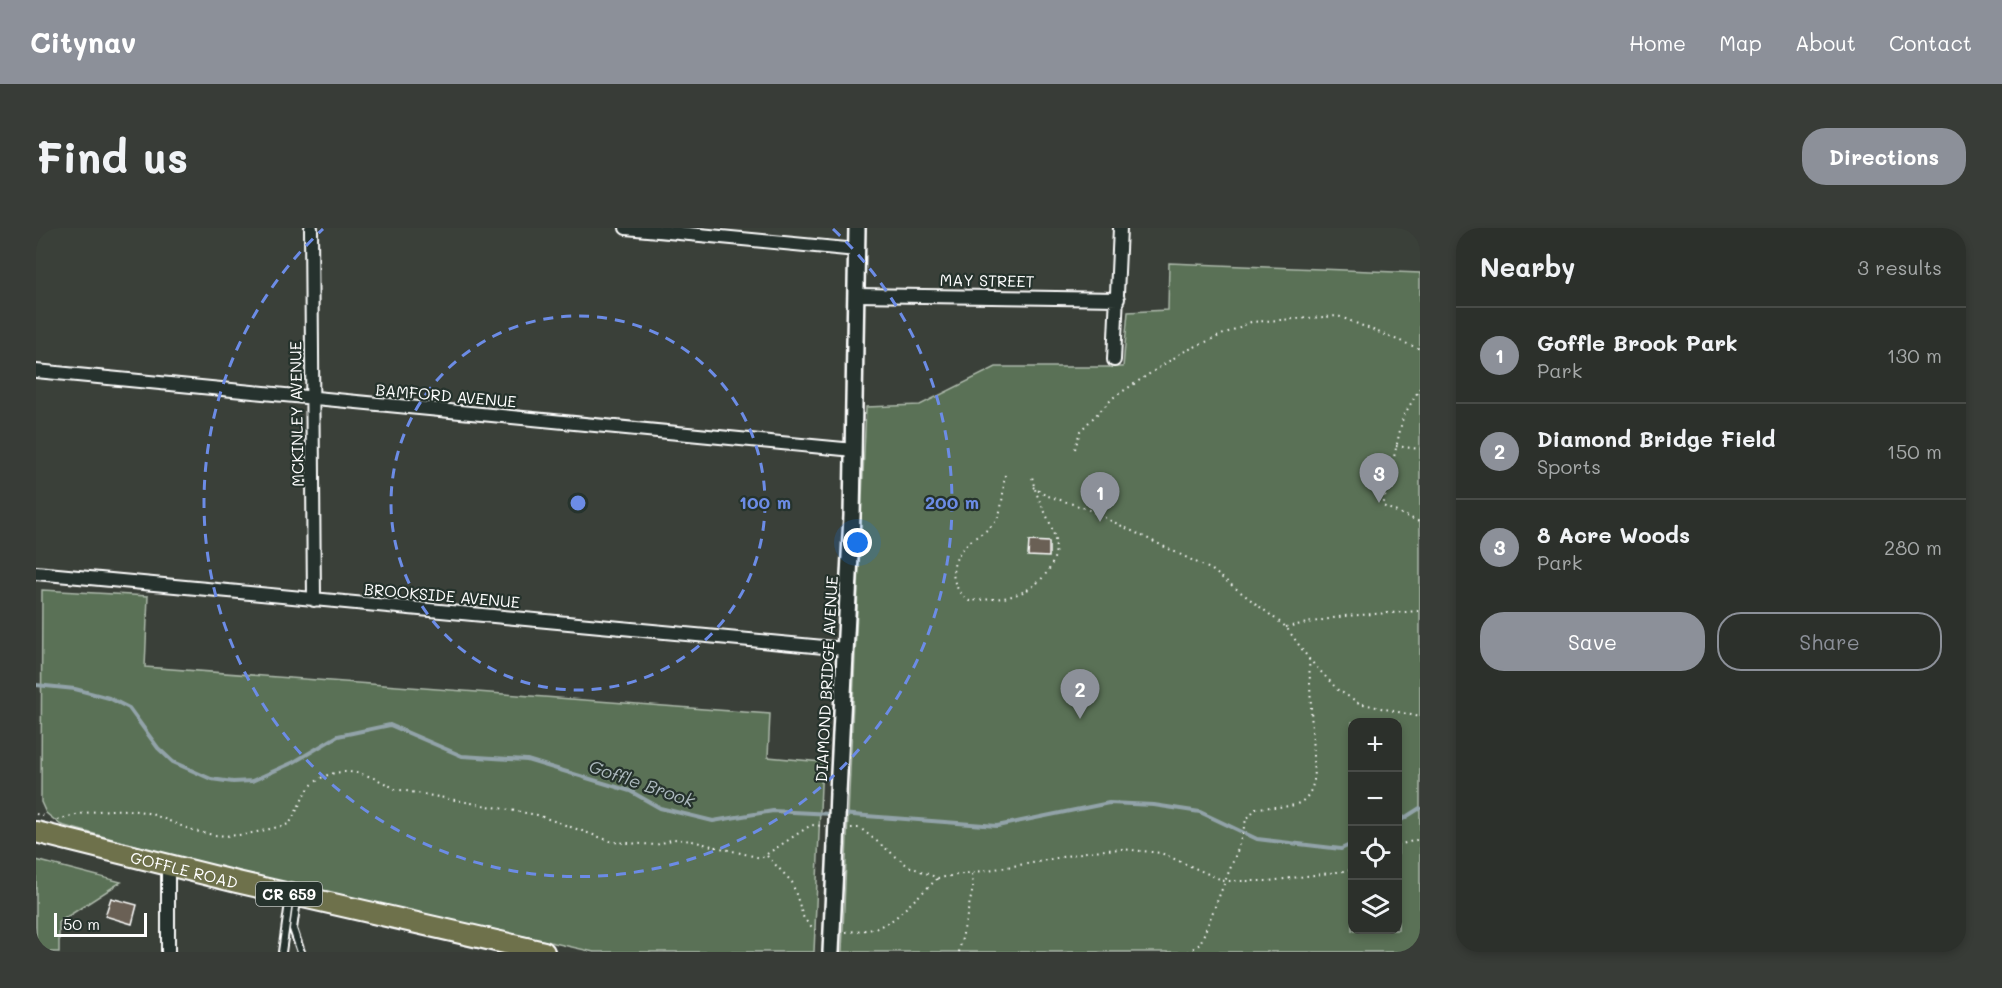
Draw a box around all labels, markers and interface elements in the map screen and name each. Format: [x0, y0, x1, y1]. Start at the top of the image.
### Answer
text: Citynav [30, 24, 136, 60]
text: Home [1629, 29, 1686, 56]
text: Map [1719, 29, 1762, 56]
text: About [1795, 29, 1856, 56]
text: Contact [1889, 29, 1972, 56]
button: Directions [1802, 128, 1966, 185]
text: Find us [36, 129, 188, 184]
text: Nearby [1480, 250, 1575, 284]
text: 3 results [1857, 254, 1942, 280]
street label: MAY STREET [939, 269, 1035, 291]
text: Goffle Brook Park [1537, 328, 1738, 357]
street label: MCKINLEY AVENUE [284, 341, 308, 487]
text: 1 [1495, 342, 1504, 368]
text: 130 m [1887, 342, 1942, 368]
text: Park [1537, 357, 1582, 383]
street label: BAMFORD AVENUE [375, 378, 517, 412]
text: Diamond Bridge Field [1537, 424, 1775, 453]
text: 2 [1494, 438, 1505, 464]
text: 150 m [1887, 438, 1942, 464]
text: Sports [1537, 453, 1601, 479]
pin: 3 [1360, 454, 1398, 503]
pin: 1 [1080, 472, 1120, 522]
text: 100 m [739, 490, 791, 514]
text: 200 m [925, 490, 979, 514]
centre of rings [568, 493, 588, 513]
text: 8 Acre Woods [1537, 520, 1690, 549]
your location [843, 528, 872, 557]
text: 3 [1494, 534, 1506, 560]
text: 280 m [1884, 534, 1942, 560]
text: Park [1537, 549, 1582, 575]
street label: DIAMOND BRIDGE AVENUE [810, 575, 842, 783]
street label: BROOKSIDE AVENUE [363, 578, 521, 612]
button: Save [1480, 612, 1705, 671]
button: Share [1717, 612, 1942, 671]
pin: 2 [1060, 670, 1100, 719]
map controls [1348, 718, 1402, 934]
button: + [1348, 718, 1402, 772]
water label: Goffle Brook [586, 754, 699, 812]
button: − [1348, 772, 1402, 826]
button: locate [1348, 826, 1402, 880]
street label: GOFFLE ROAD [128, 845, 240, 892]
button: layers [1348, 880, 1402, 934]
road number: CR 659 [256, 882, 322, 906]
scale bar [54, 910, 147, 938]
text: 50 m [63, 913, 100, 934]

